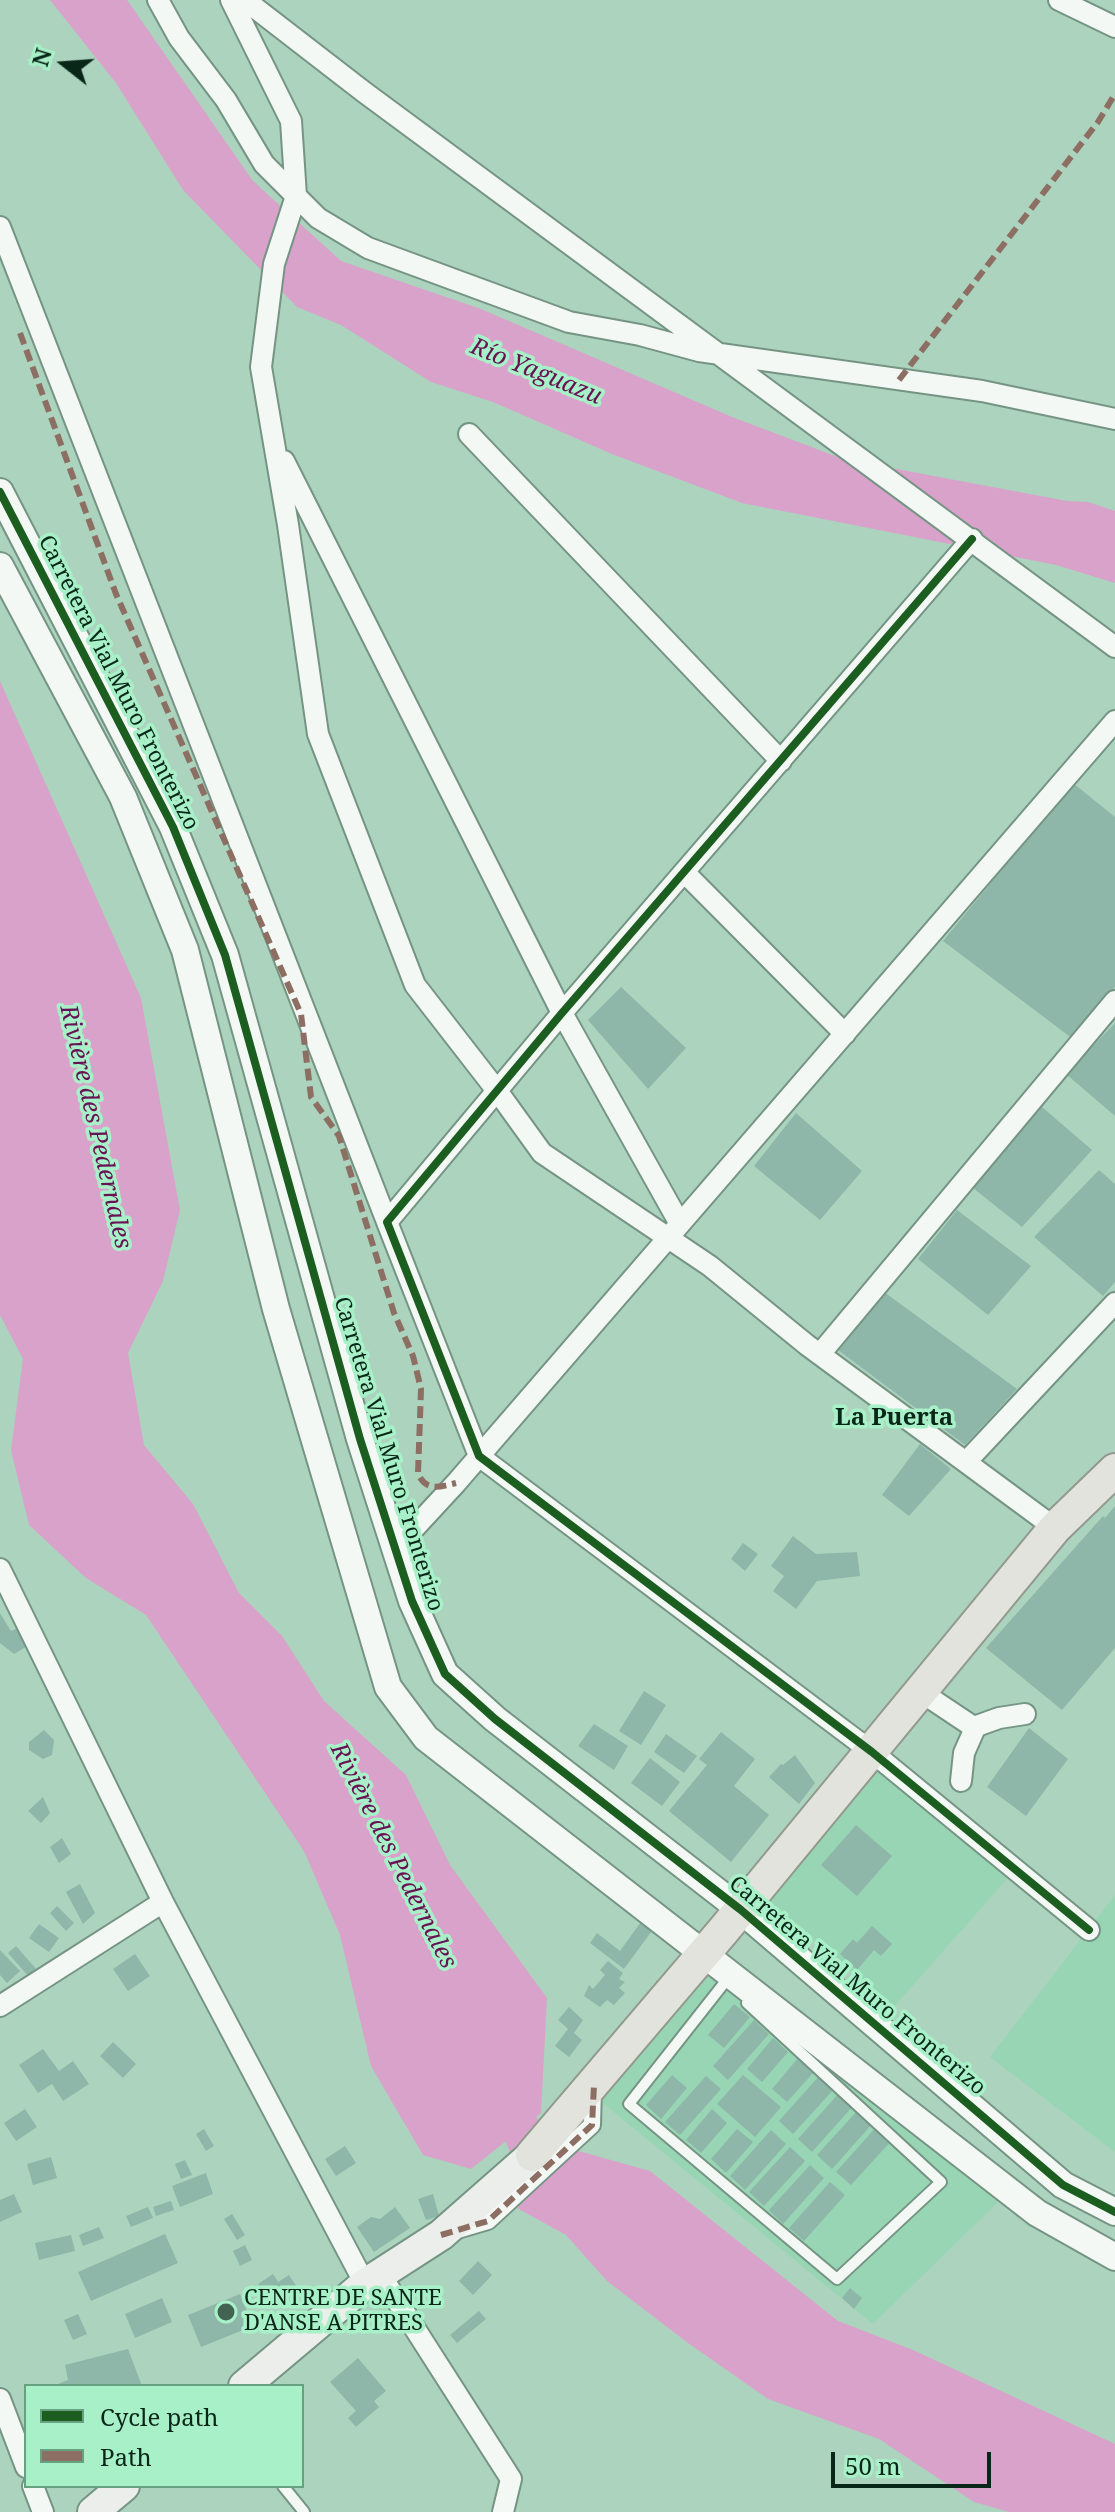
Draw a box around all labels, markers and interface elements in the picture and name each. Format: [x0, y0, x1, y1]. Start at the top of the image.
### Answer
north arrow [24, 24, 104, 104]
text: N [24, 44, 58, 70]
water label: Río Yaguazu [466, 333, 606, 411]
street label: Carretera Vial Muro Fronterizo [32, 531, 204, 835]
water label: Rivière des Pedernales [53, 1002, 137, 1252]
street label: Carretera Vial Muro Fronterizo [328, 1294, 448, 1614]
district label: La Puerta [835, 1404, 953, 1432]
water label: Rivière des Pedernales [324, 1738, 462, 1974]
street label: Carretera Vial Muro Fronterizo [723, 1871, 991, 2101]
place label: CENTRE DE SANTE D'ANSE A PITRES [244, 2286, 442, 2338]
marker: CENTRE DE SANTE D'ANSE A PITRES [215, 2301, 237, 2323]
legend [24, 2384, 304, 2488]
text: Cycle path [100, 2400, 219, 2433]
scale bar [835, 2436, 995, 2486]
text: Path [100, 2440, 152, 2473]
text: 50 m [845, 2449, 901, 2482]

